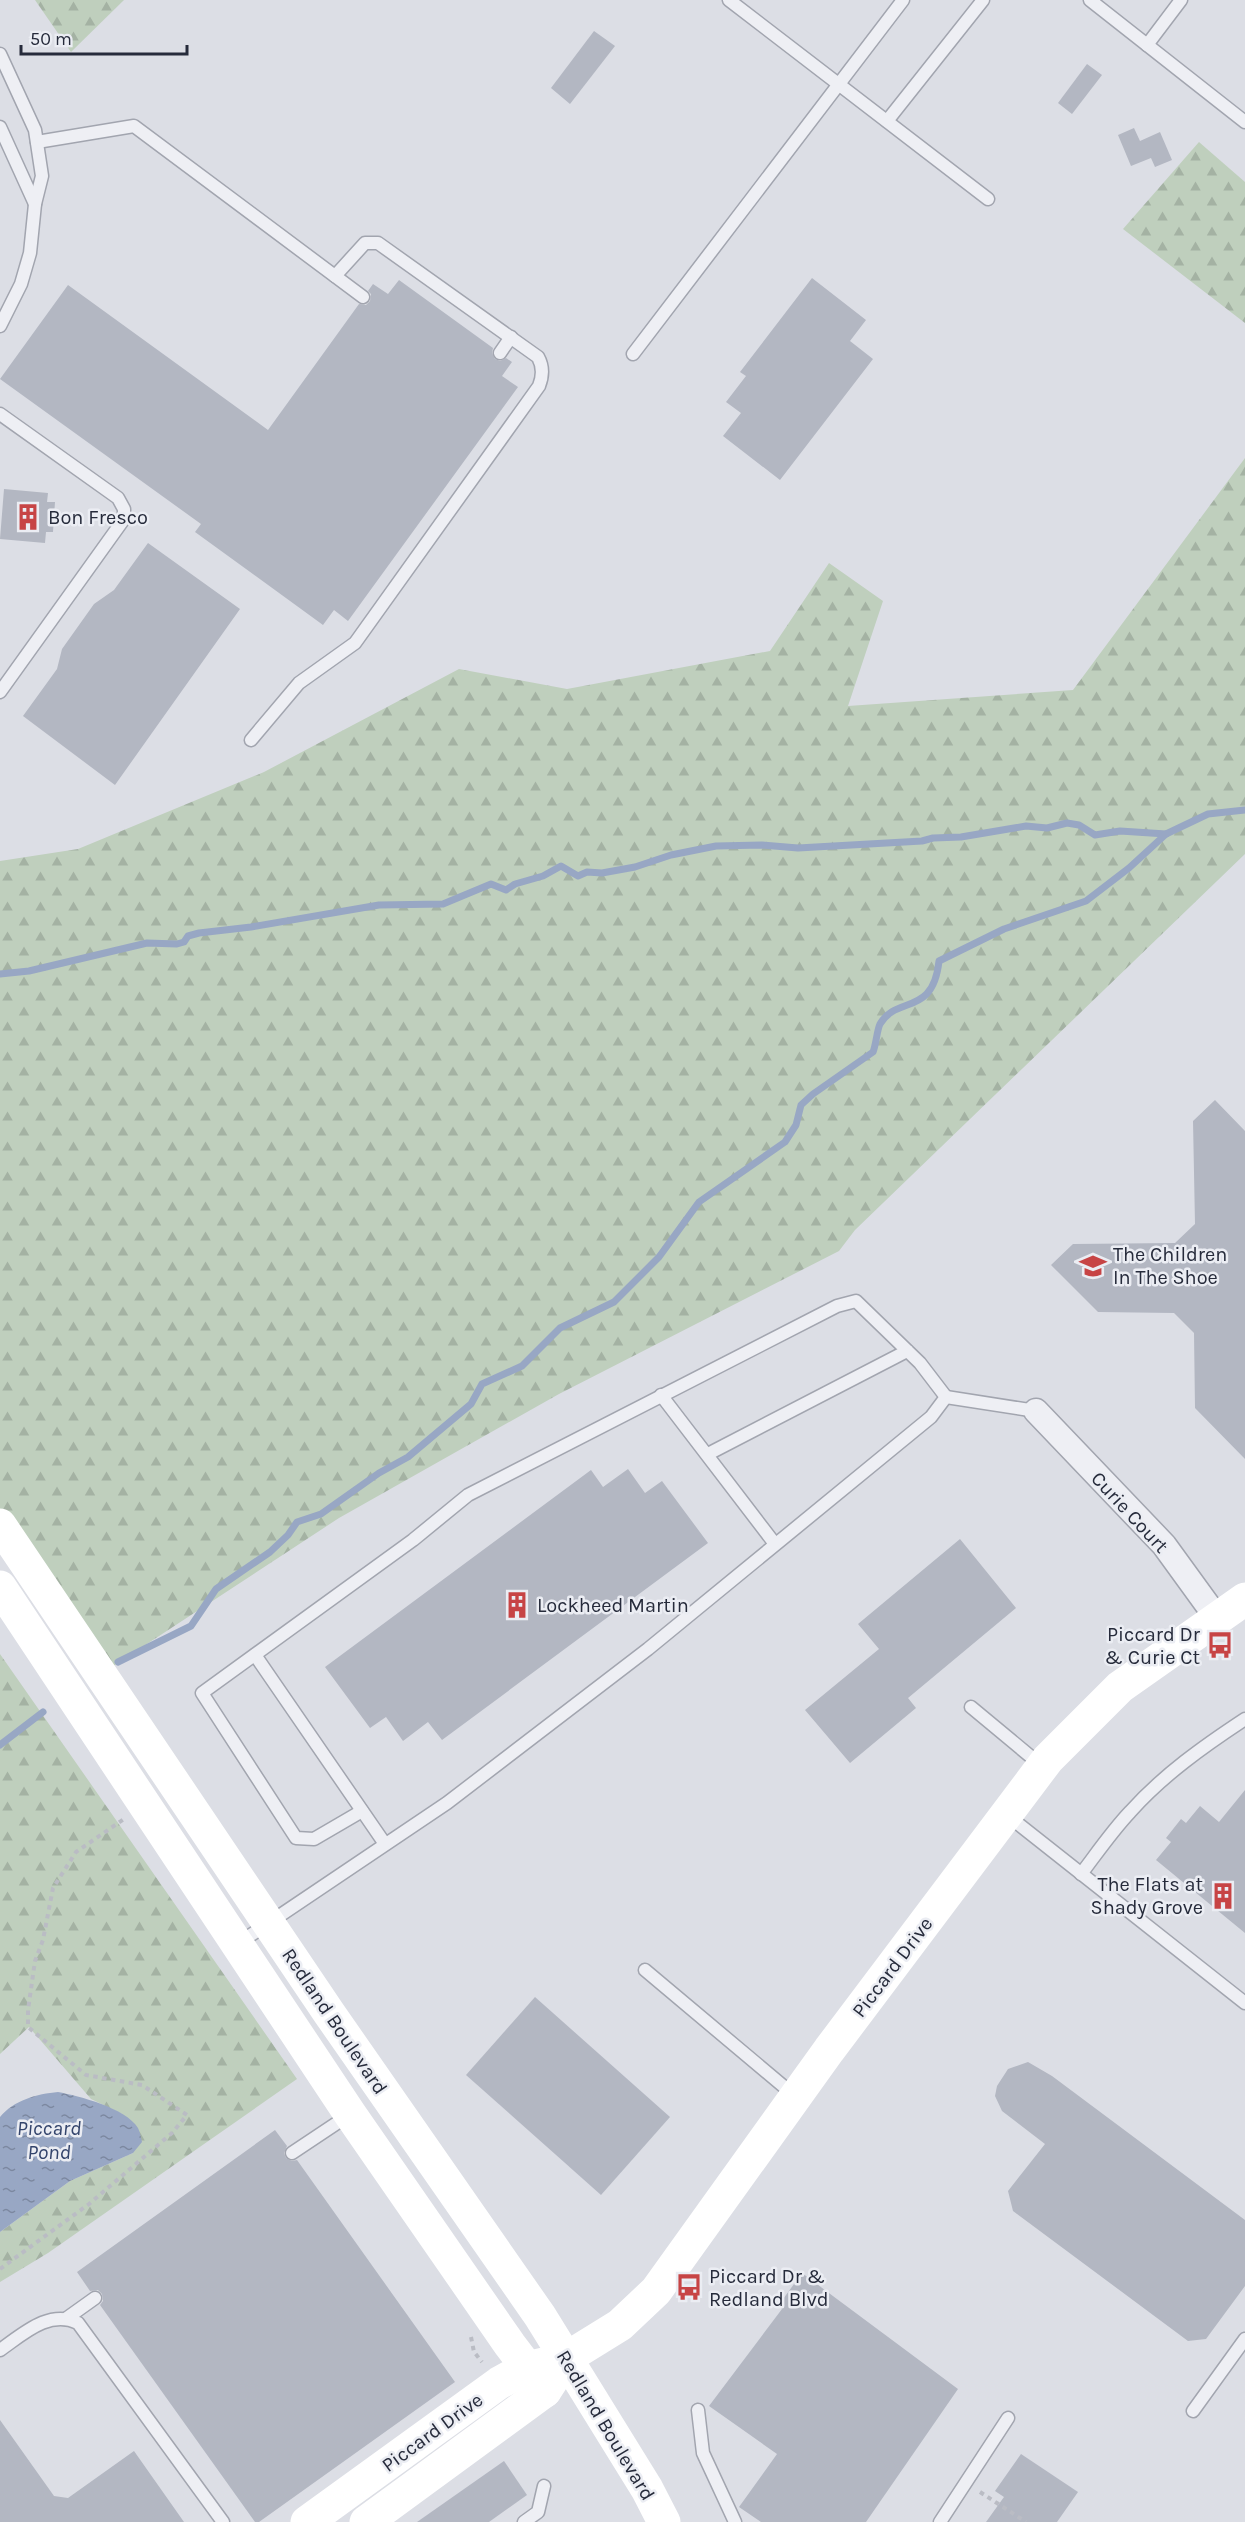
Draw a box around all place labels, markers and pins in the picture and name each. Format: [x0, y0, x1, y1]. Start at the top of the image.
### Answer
building icon: Bon Fresco [13, 502, 43, 532]
place label: Bon Fresco [48, 506, 148, 529]
place label: The Children In The Shoe [1113, 1243, 1227, 1289]
school or university icon: The Children In The Shoe [1078, 1251, 1108, 1281]
building icon: Lockheed Martin [502, 1590, 532, 1620]
place label: Lockheed Martin [537, 1594, 689, 1617]
place label: Piccard Dr & Curie Ct [1105, 1623, 1201, 1669]
bus stop icon: Piccard Dr & Curie Ct [1205, 1630, 1235, 1660]
place label: The Flats at Shady Grove [1091, 1873, 1203, 1919]
building icon: The Flats at Shady Grove [1208, 1881, 1238, 1911]
place label: Piccard Dr & Redland Blvd [709, 2265, 829, 2311]
bus stop icon: Piccard Dr & Redland Blvd [674, 2272, 704, 2302]

